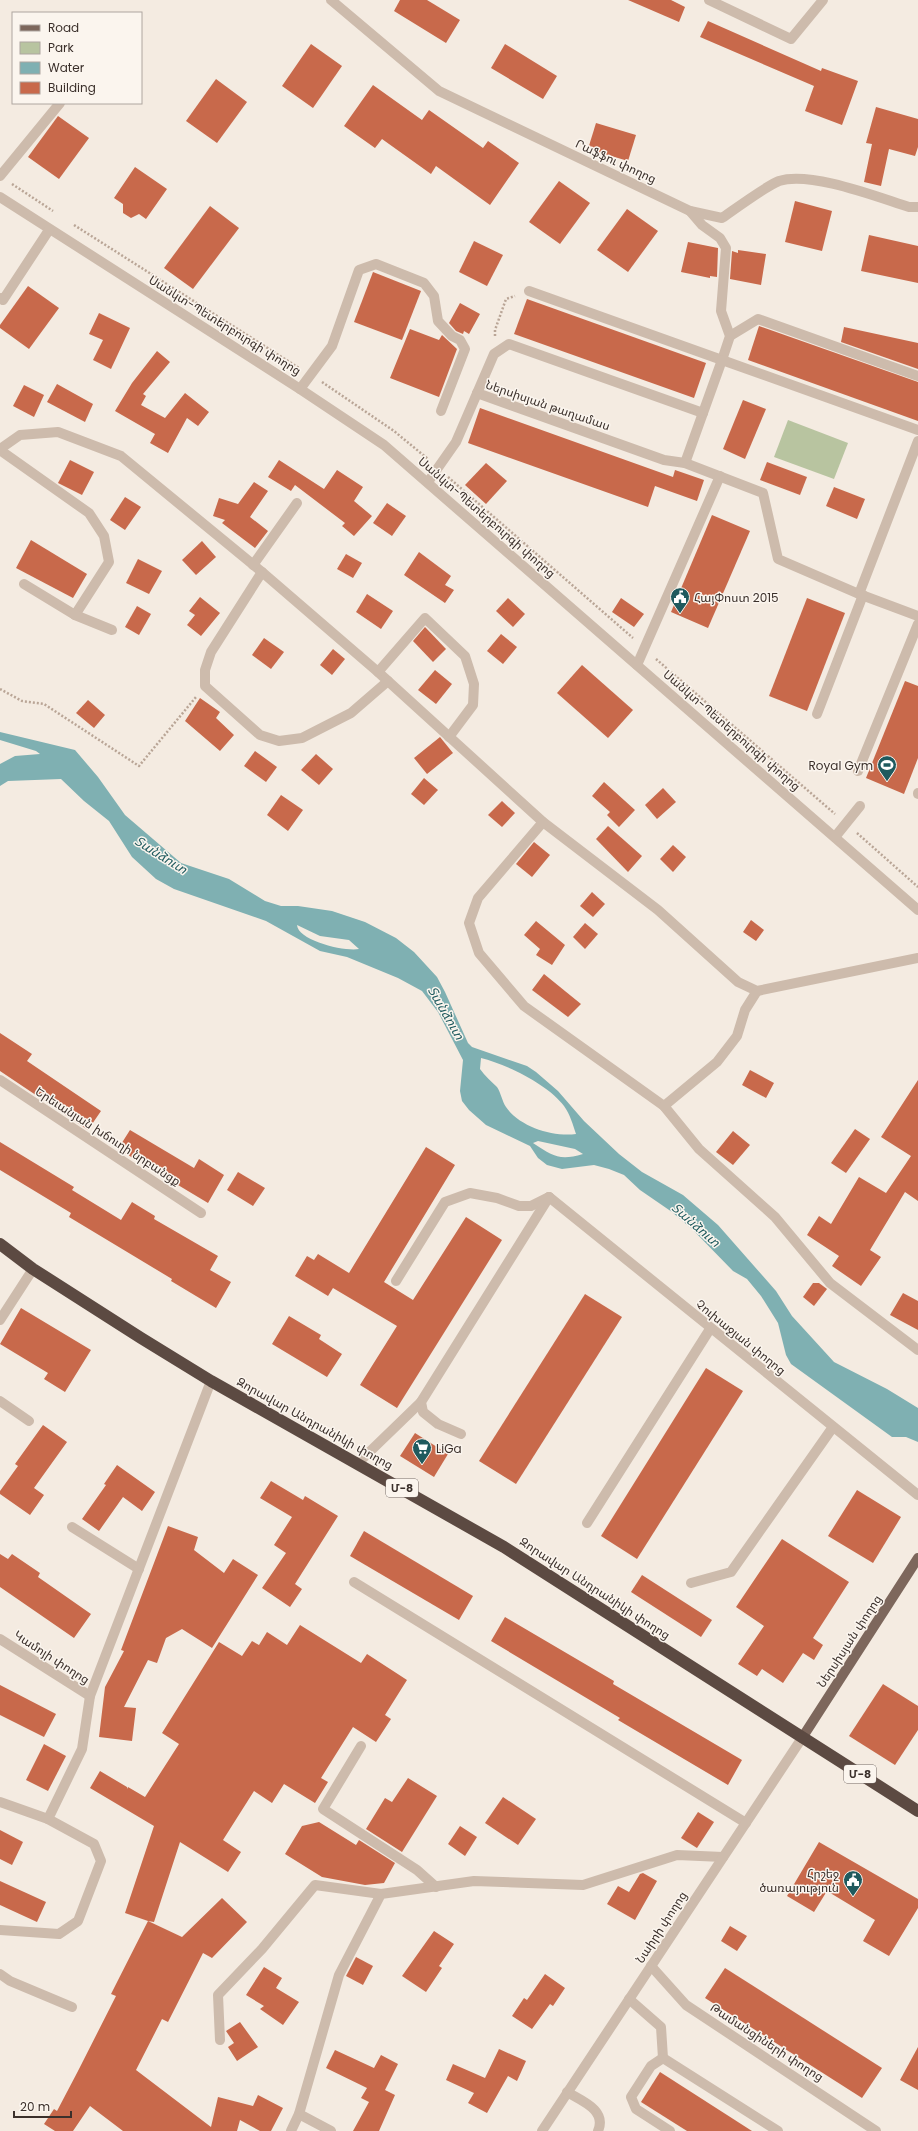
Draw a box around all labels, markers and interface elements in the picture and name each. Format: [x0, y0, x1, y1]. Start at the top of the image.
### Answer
legend [12, 12, 142, 104]
text: Road [48, 19, 79, 36]
text: Park [48, 39, 75, 56]
text: Water [48, 59, 85, 76]
text: Building [48, 79, 96, 96]
street label: Րաֆֆու փողոց [573, 135, 659, 187]
street label: Սանկտ-Պետերբուրգի փողոց [146, 271, 304, 379]
street label: Ներսիսյան թաղամաս [483, 376, 613, 434]
street label: Սանկտ-Պետերբուրգի փողոց [415, 453, 559, 581]
public building icon: ՀայՓոստ 2015 [669, 586, 691, 614]
place label: ՀայՓոստ 2015 [694, 589, 779, 606]
street label: Սանկտ-Պետերբուրգի փողոց [660, 666, 804, 794]
sports icon: Royal Gym [876, 754, 898, 782]
place label: Royal Gym [809, 757, 873, 774]
water label: Տանձուտ [131, 831, 192, 879]
water label: Տանձուտ [423, 983, 469, 1044]
street label: Երեւանյան խճուղի նրբանցք [32, 1083, 184, 1189]
water label: Տանձուտ [668, 1199, 725, 1252]
street label: Չուխաջյան փողոց [693, 1295, 789, 1379]
street label: Զորավար Անդրանիկի փողոց [234, 1373, 396, 1473]
supermarket icon: LiGa [411, 1437, 433, 1465]
place label: LiGa [436, 1440, 462, 1457]
road number: Մ-8 [386, 1479, 418, 1497]
street label: Զորավար Անդրանիկի փողոց [516, 1533, 674, 1643]
street label: Ներսիսյան փողոց [813, 1591, 885, 1691]
street label: Կամոյի փողոց [11, 1626, 93, 1688]
road number: Մ-8 [844, 1765, 876, 1783]
place label: Հրշեջ ծառայություն [759, 1865, 839, 1896]
public building icon: Հրշեջ ծառայություն [842, 1869, 864, 1897]
street label: Նաիրի փողոց [631, 1888, 691, 1966]
street label: Թամանցիների փողոց [707, 1999, 827, 2085]
scale bar [14, 2093, 71, 2119]
text: 20 m [20, 2098, 50, 2115]

